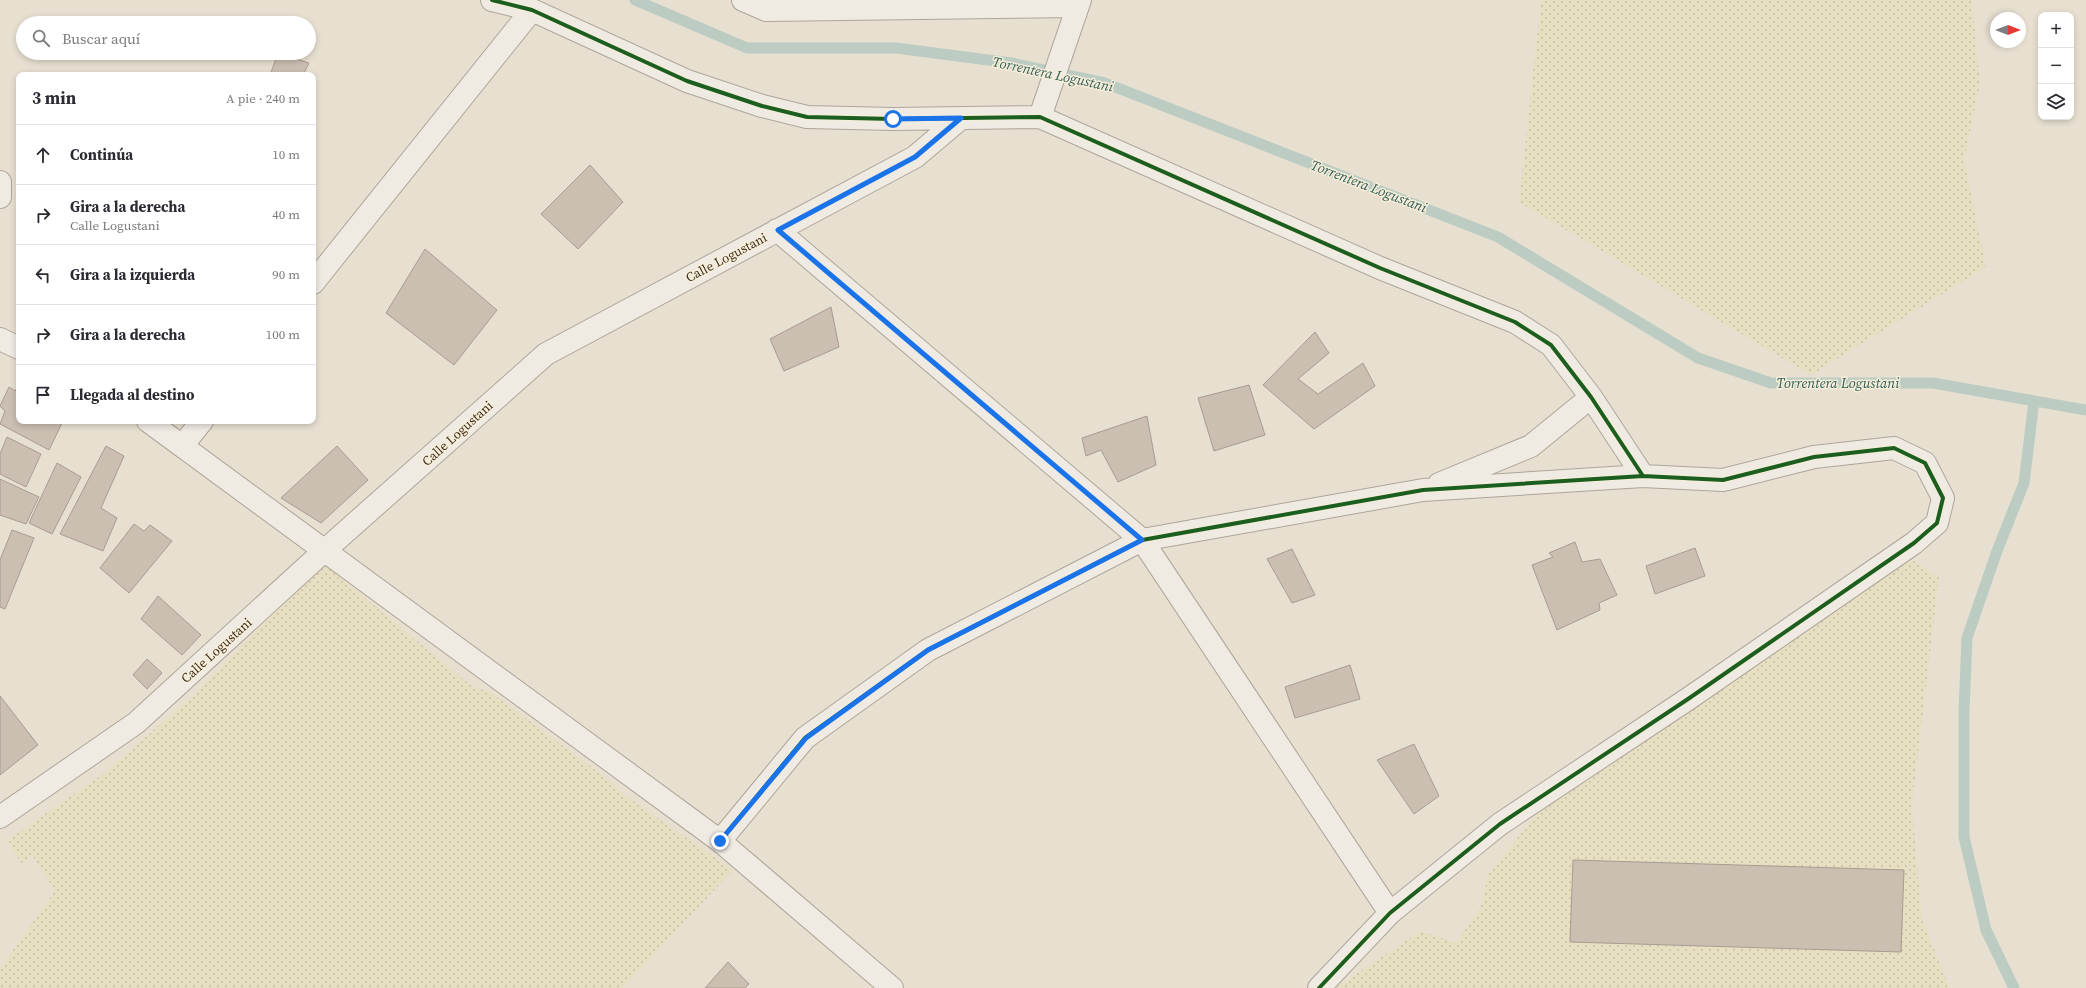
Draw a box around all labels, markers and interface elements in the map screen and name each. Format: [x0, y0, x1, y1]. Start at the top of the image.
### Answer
north arrow [1990, 12, 2026, 48]
map controls [2038, 12, 2074, 120]
button: + [2038, 12, 2074, 48]
search box [16, 16, 316, 60]
icon: search [30, 27, 52, 49]
text: Buscar aquí [62, 28, 140, 49]
button: − [2038, 48, 2074, 84]
water label: Torrentera Logustani [991, 51, 1116, 97]
button: layers [2038, 84, 2074, 120]
text: 3 min [32, 86, 76, 110]
text: A pie · 240 m [226, 90, 300, 107]
route start [884, 110, 902, 128]
icon: ahead [32, 144, 54, 166]
text: Continúa [70, 144, 133, 165]
text: 10 m [272, 146, 300, 163]
water label: Torrentera Logustani [1308, 155, 1431, 218]
text: Gira a la derecha [70, 196, 185, 217]
icon: right [32, 204, 54, 226]
text: 40 m [272, 206, 300, 223]
text: Calle Logustani [70, 217, 160, 234]
street label: Calle Logustani [683, 229, 770, 286]
icon: left [32, 264, 54, 286]
text: Gira a la izquierda [70, 264, 195, 285]
text: 90 m [272, 266, 300, 283]
icon: right [32, 324, 54, 346]
text: Gira a la derecha [70, 324, 185, 345]
text: 100 m [266, 326, 300, 343]
water label: Torrentera Logustani [1777, 373, 1900, 393]
icon: arrive [32, 384, 54, 406]
text: Llegada al destino [70, 384, 195, 405]
street label: Calle Logustani [418, 397, 496, 470]
street label: Calle Logustani [177, 614, 255, 687]
route end [711, 832, 729, 850]

